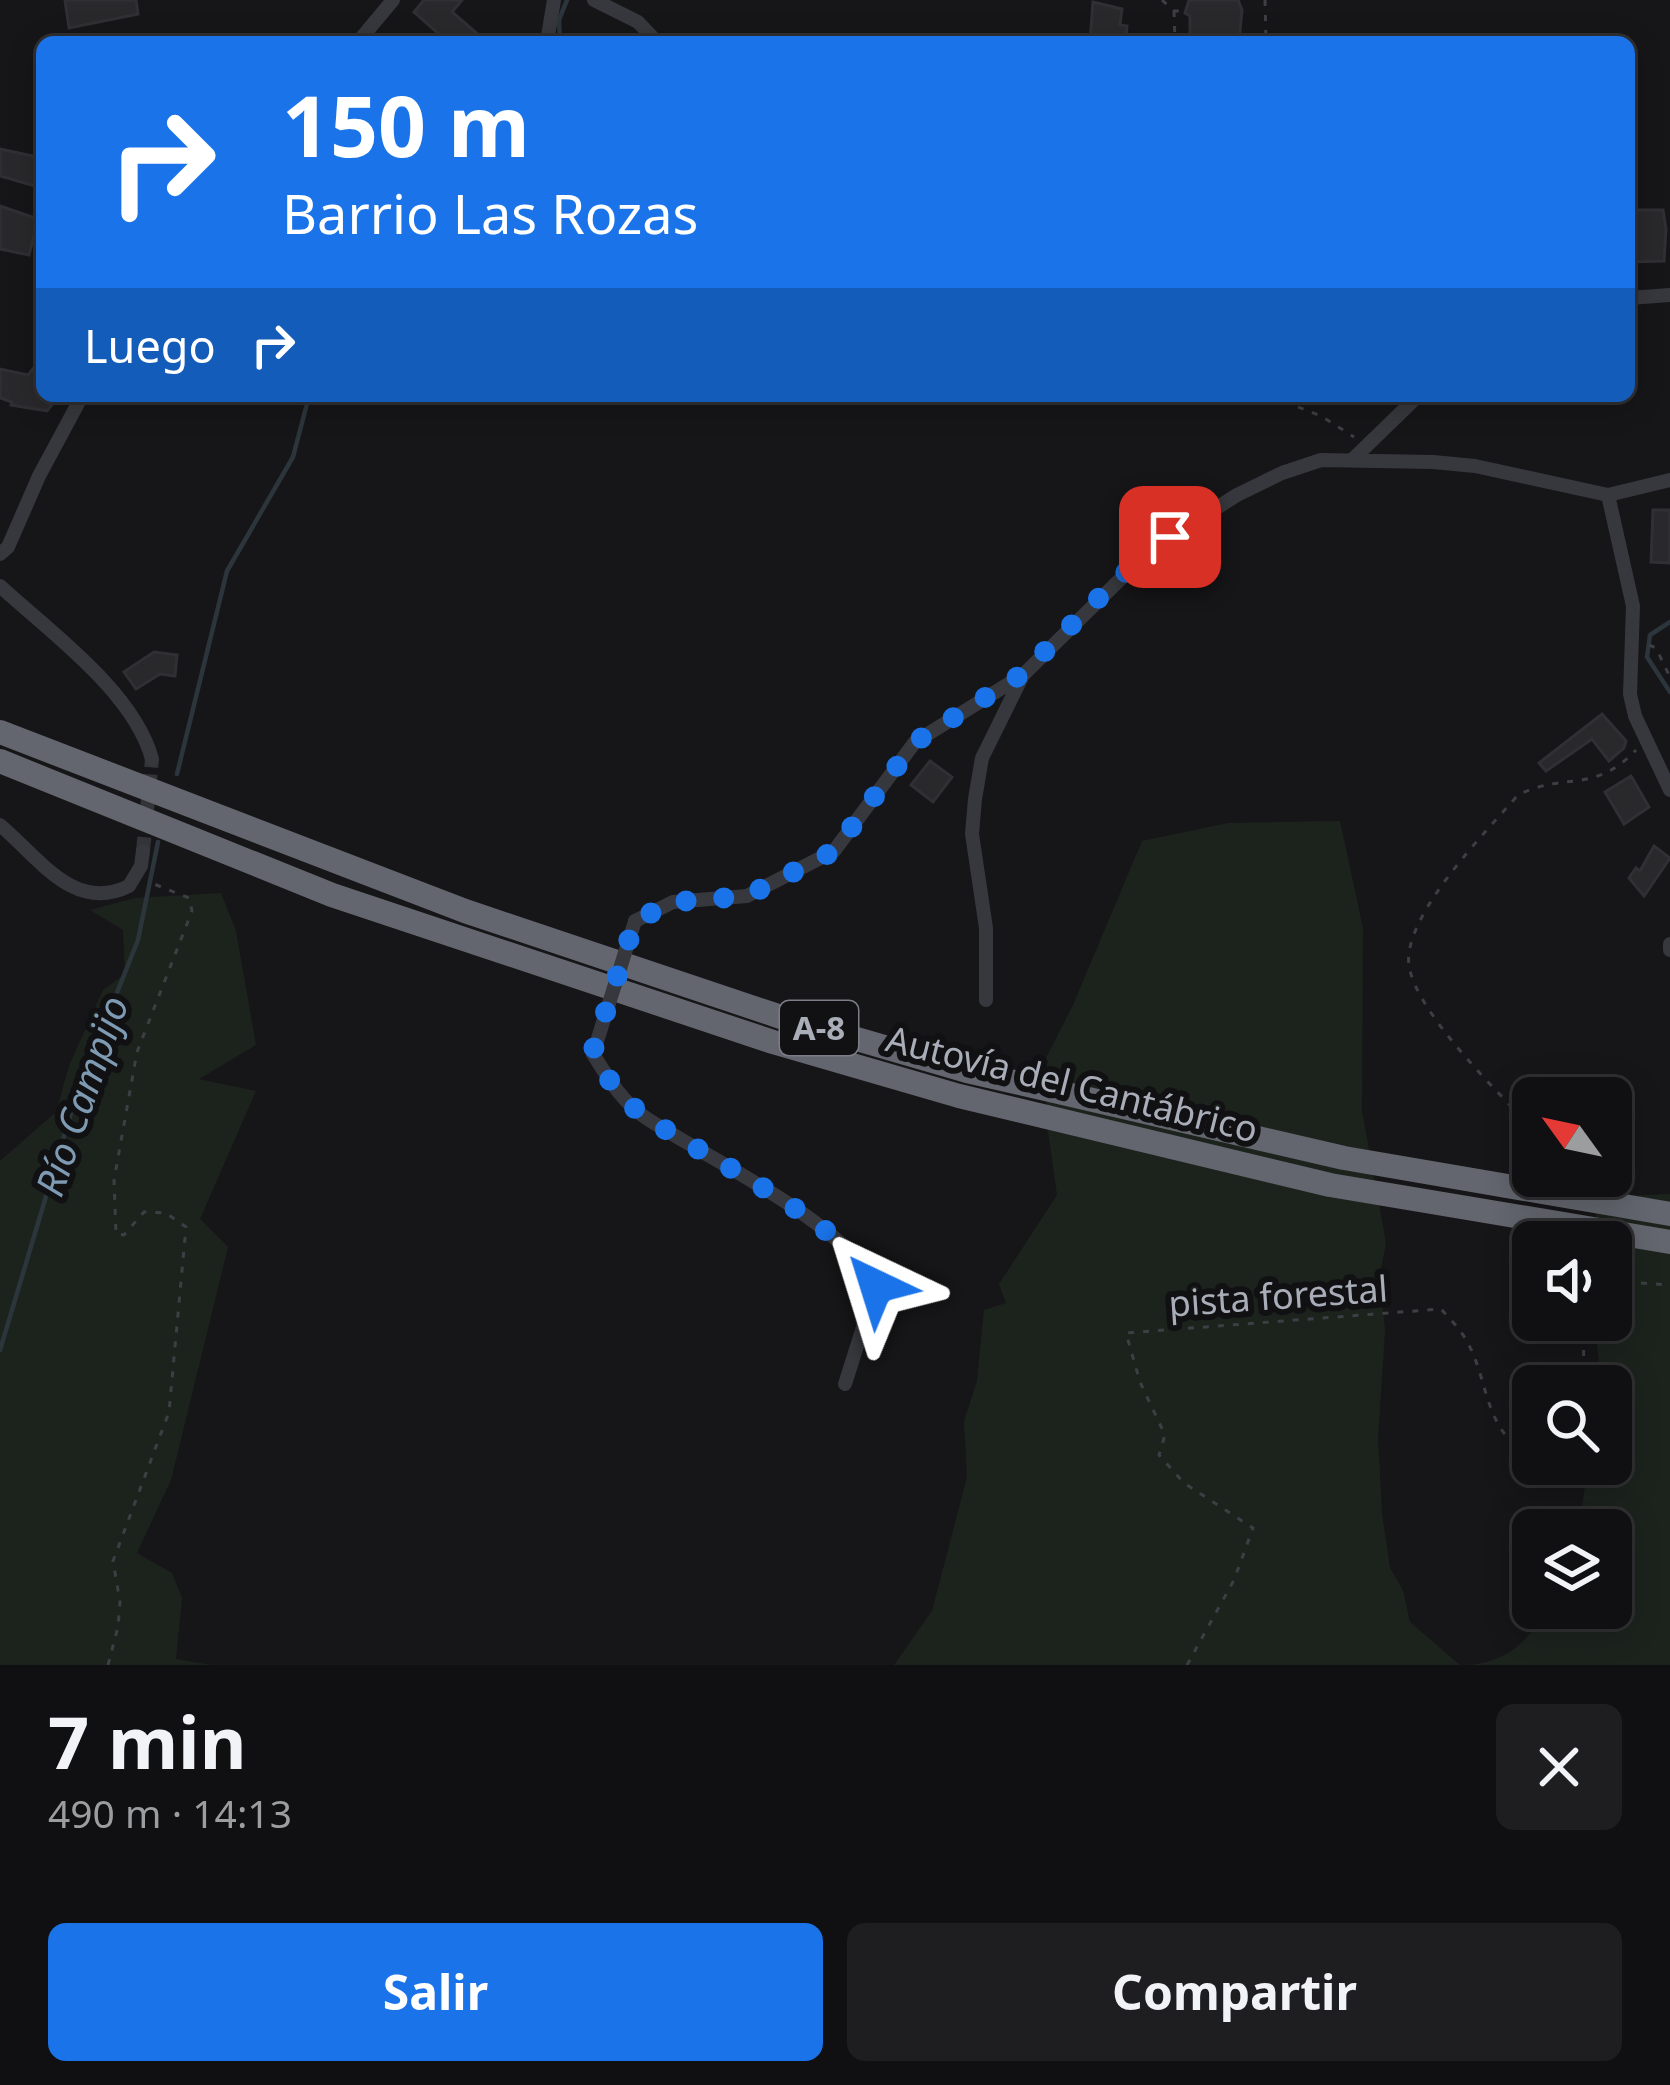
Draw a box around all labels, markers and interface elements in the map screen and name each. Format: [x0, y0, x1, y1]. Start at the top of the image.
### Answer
text: 150 m [282, 67, 530, 182]
icon: right [84, 84, 240, 240]
text: Barrio Las Rozas [282, 176, 698, 250]
icon: right [240, 312, 306, 378]
text: Luego [84, 315, 216, 376]
pin [1119, 486, 1221, 588]
icon: arrive [1137, 504, 1203, 570]
water label: Río Campijo [22, 988, 140, 1203]
road number: A-8 [780, 1001, 858, 1055]
street label: Autovía del Cantábrico [881, 1014, 1263, 1153]
north arrow [1512, 1077, 1632, 1197]
map controls [1512, 1077, 1632, 1629]
button: sound [1512, 1221, 1632, 1341]
position arrow [813, 1223, 939, 1349]
street label: pista forestal [1167, 1263, 1389, 1328]
button: search [1512, 1365, 1632, 1485]
button: layers [1512, 1509, 1632, 1629]
text: 7 min [48, 1692, 246, 1790]
button: close [1496, 1704, 1622, 1830]
text: 490 m · 14:13 [48, 1786, 292, 1839]
button: Salir [48, 1923, 823, 2061]
button: Compartir [847, 1923, 1622, 2061]

